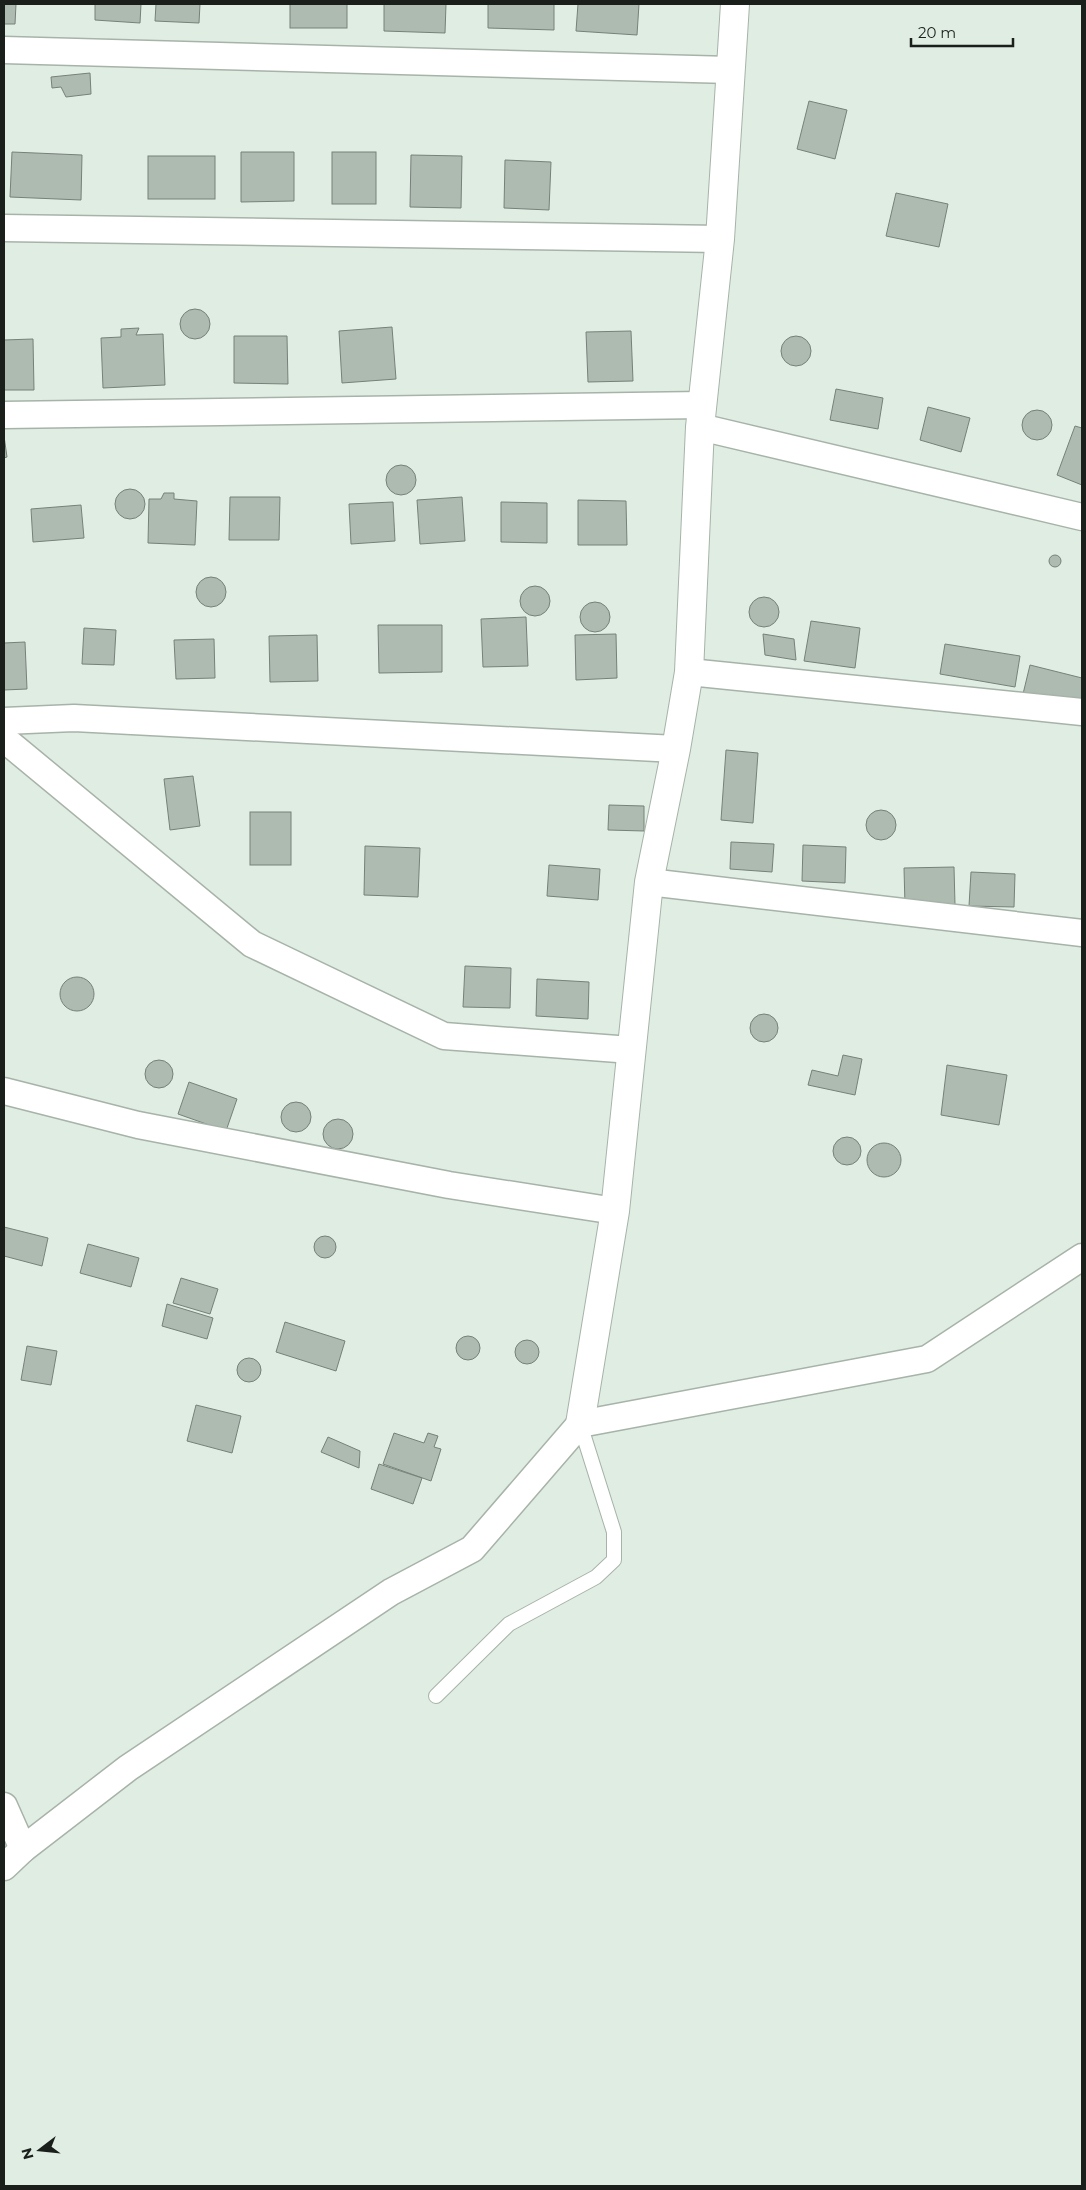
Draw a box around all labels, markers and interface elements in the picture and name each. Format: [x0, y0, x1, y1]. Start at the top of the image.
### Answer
scale bar [911, 15, 1014, 47]
text: 20 m [918, 23, 956, 42]
north arrow [15, 2125, 65, 2175]
text: N [17, 2146, 38, 2162]

